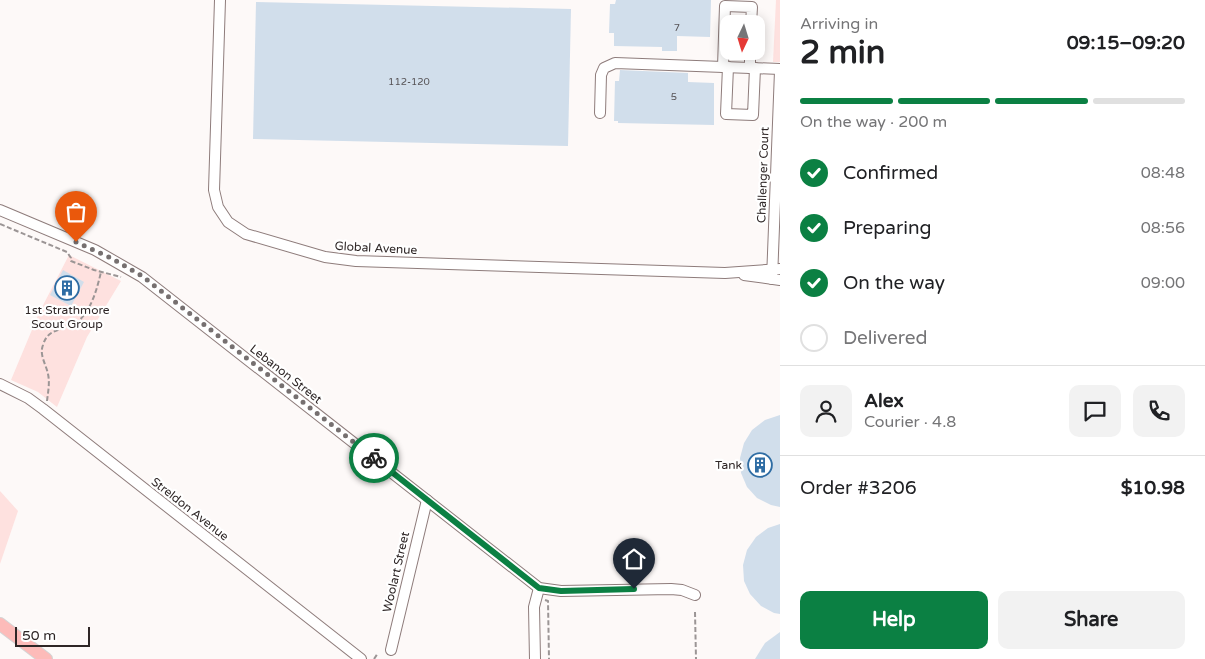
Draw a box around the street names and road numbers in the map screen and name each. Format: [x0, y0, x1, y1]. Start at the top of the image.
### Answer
street label: Challenger Court [754, 126, 772, 223]
street label: Global Avenue [334, 239, 418, 257]
street label: Lebanon Street [247, 342, 325, 407]
street label: Streldon Avenue [149, 474, 232, 544]
street label: Woolart Street [380, 530, 412, 614]

